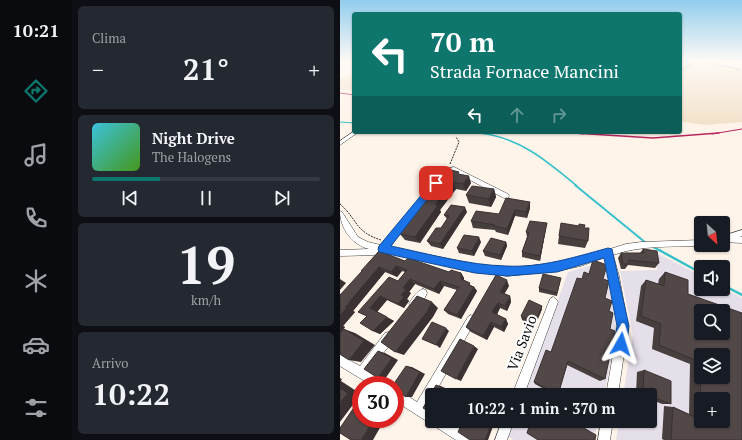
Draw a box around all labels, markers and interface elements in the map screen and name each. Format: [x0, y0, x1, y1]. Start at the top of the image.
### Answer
text: 10:21 [13, 18, 59, 42]
text: 70 m [430, 23, 495, 60]
icon: left [364, 28, 416, 80]
text: Clima [92, 29, 126, 47]
text: 21° [183, 49, 229, 89]
text: − [92, 55, 104, 84]
text: + [308, 55, 320, 84]
text: Strada Fornace Mancini [430, 59, 619, 83]
icon: directions [22, 77, 50, 105]
icon: left [464, 104, 486, 126]
icon: ahead [506, 104, 528, 126]
icon: right [548, 104, 570, 126]
text: Night Drive [152, 128, 235, 148]
icon: music [22, 141, 50, 169]
text: The Halogens [152, 148, 231, 166]
pin [419, 166, 453, 200]
icon: arrive [425, 172, 447, 194]
icon: previous [119, 187, 141, 209]
icon: pause [195, 187, 217, 209]
icon: next [271, 187, 293, 209]
icon: phone [22, 204, 50, 232]
north arrow [694, 216, 730, 252]
map controls [694, 216, 730, 428]
text: 19 [177, 230, 235, 299]
button: sound [694, 260, 730, 296]
icon: climate [22, 267, 50, 295]
text: km/h [191, 291, 221, 309]
button: search [694, 304, 730, 340]
street label: Via Savio [502, 312, 541, 373]
position arrow [600, 323, 642, 365]
icon: car [22, 331, 50, 359]
button: layers [694, 348, 730, 384]
text: Arrivo [92, 354, 128, 372]
text: 10:22 [92, 374, 170, 414]
speed limit sign: 30 [352, 376, 404, 428]
button: + [694, 392, 730, 428]
icon: filters [22, 394, 50, 422]
text: 10:22 · 1 min · 370 m [467, 398, 615, 418]

